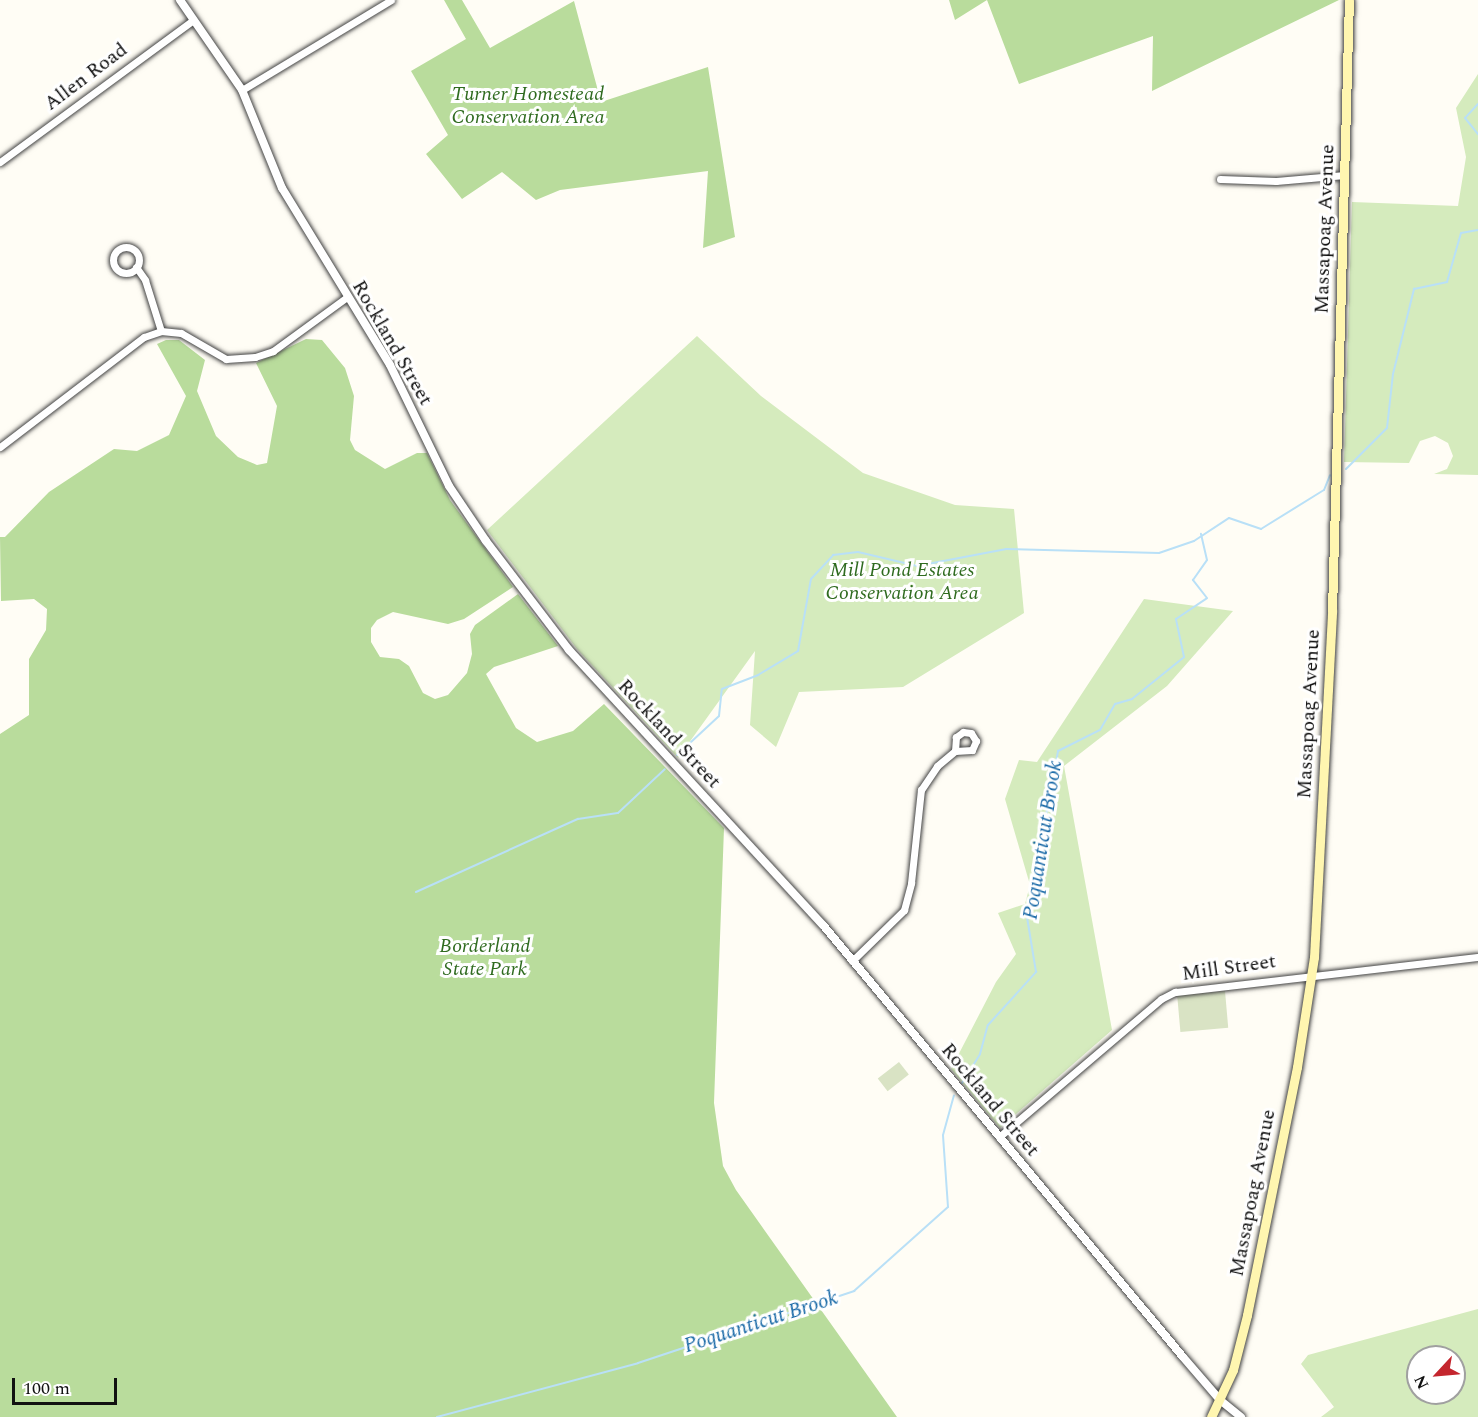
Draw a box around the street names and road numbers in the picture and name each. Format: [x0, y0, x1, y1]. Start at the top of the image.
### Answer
street label: Allen Road [40, 38, 132, 116]
street label: Massapoag Avenue [1310, 144, 1340, 314]
street label: Rockland Street [346, 276, 438, 410]
street label: Massapoag Avenue [1293, 629, 1325, 799]
street label: Rockland Street [612, 674, 726, 794]
street label: Mill Street [1180, 950, 1278, 986]
street label: Rockland Street [936, 1038, 1044, 1162]
street label: Massapoag Avenue [1225, 1107, 1281, 1279]

